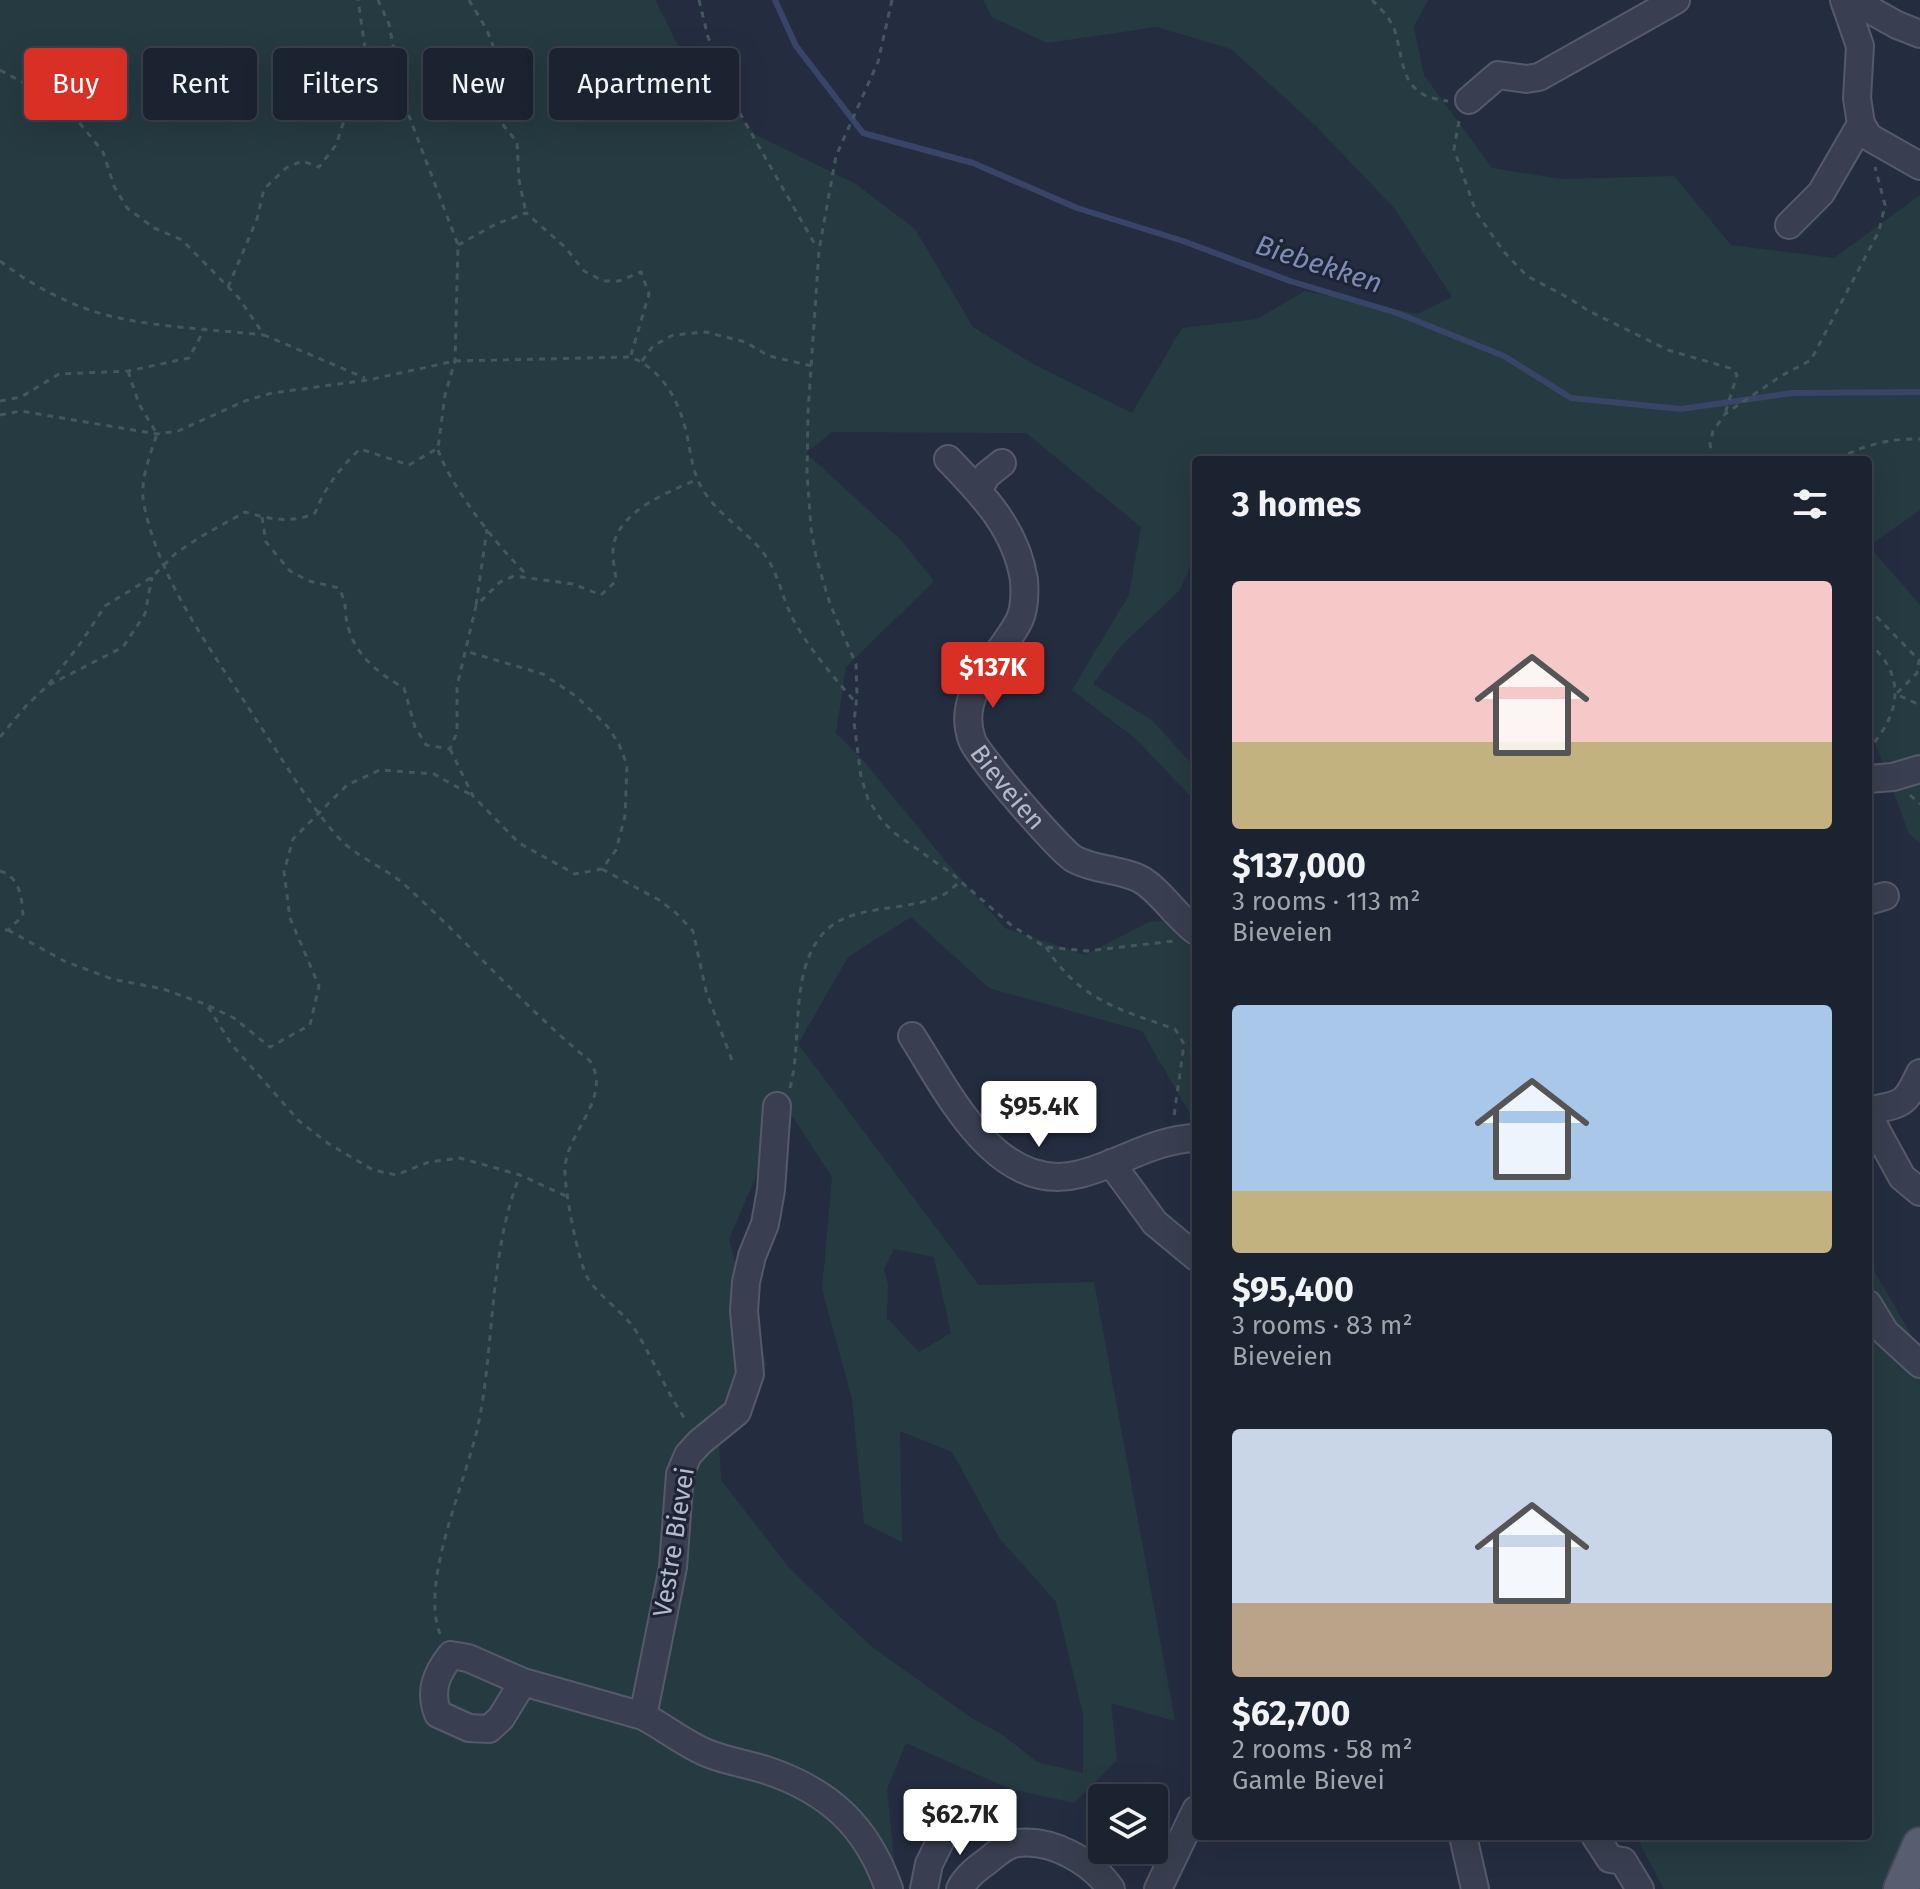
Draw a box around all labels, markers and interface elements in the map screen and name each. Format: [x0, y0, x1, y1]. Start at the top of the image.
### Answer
chip: Buy [24, 48, 127, 120]
chip: Rent [143, 48, 257, 120]
chip: Filters [273, 48, 407, 120]
chip: New [423, 48, 533, 120]
chip: Apartment [549, 48, 739, 120]
water label: Biebekken [1252, 228, 1386, 300]
icon: filters [1788, 482, 1832, 526]
text: 3 homes [1232, 484, 1361, 525]
icon: home [1460, 633, 1604, 777]
pin: $137K [937, 642, 1049, 710]
text: $137K [959, 652, 1027, 683]
street label: Bieveien [964, 739, 1052, 836]
text: $137,000 [1232, 845, 1366, 886]
text: 3 rooms · 113 m² [1232, 886, 1421, 917]
text: Bieveien [1232, 917, 1333, 948]
icon: home [1460, 1057, 1604, 1201]
pin: $95.4K [974, 1081, 1104, 1149]
text: $95.4K [999, 1091, 1079, 1122]
text: $95,400 [1232, 1269, 1354, 1310]
text: 3 rooms · 83 m² [1232, 1310, 1413, 1341]
text: Bieveien [1232, 1341, 1333, 1372]
street label: Vestre Bievei [647, 1465, 701, 1619]
icon: home [1460, 1481, 1604, 1625]
text: $62,700 [1232, 1693, 1350, 1734]
text: 2 rooms · 58 m² [1232, 1734, 1413, 1765]
text: Gamle Bievei [1232, 1765, 1385, 1796]
map controls [1088, 1784, 1168, 1864]
button: layers [1088, 1784, 1168, 1864]
pin: $62.7K [895, 1789, 1025, 1857]
text: $62.7K [922, 1799, 998, 1830]

